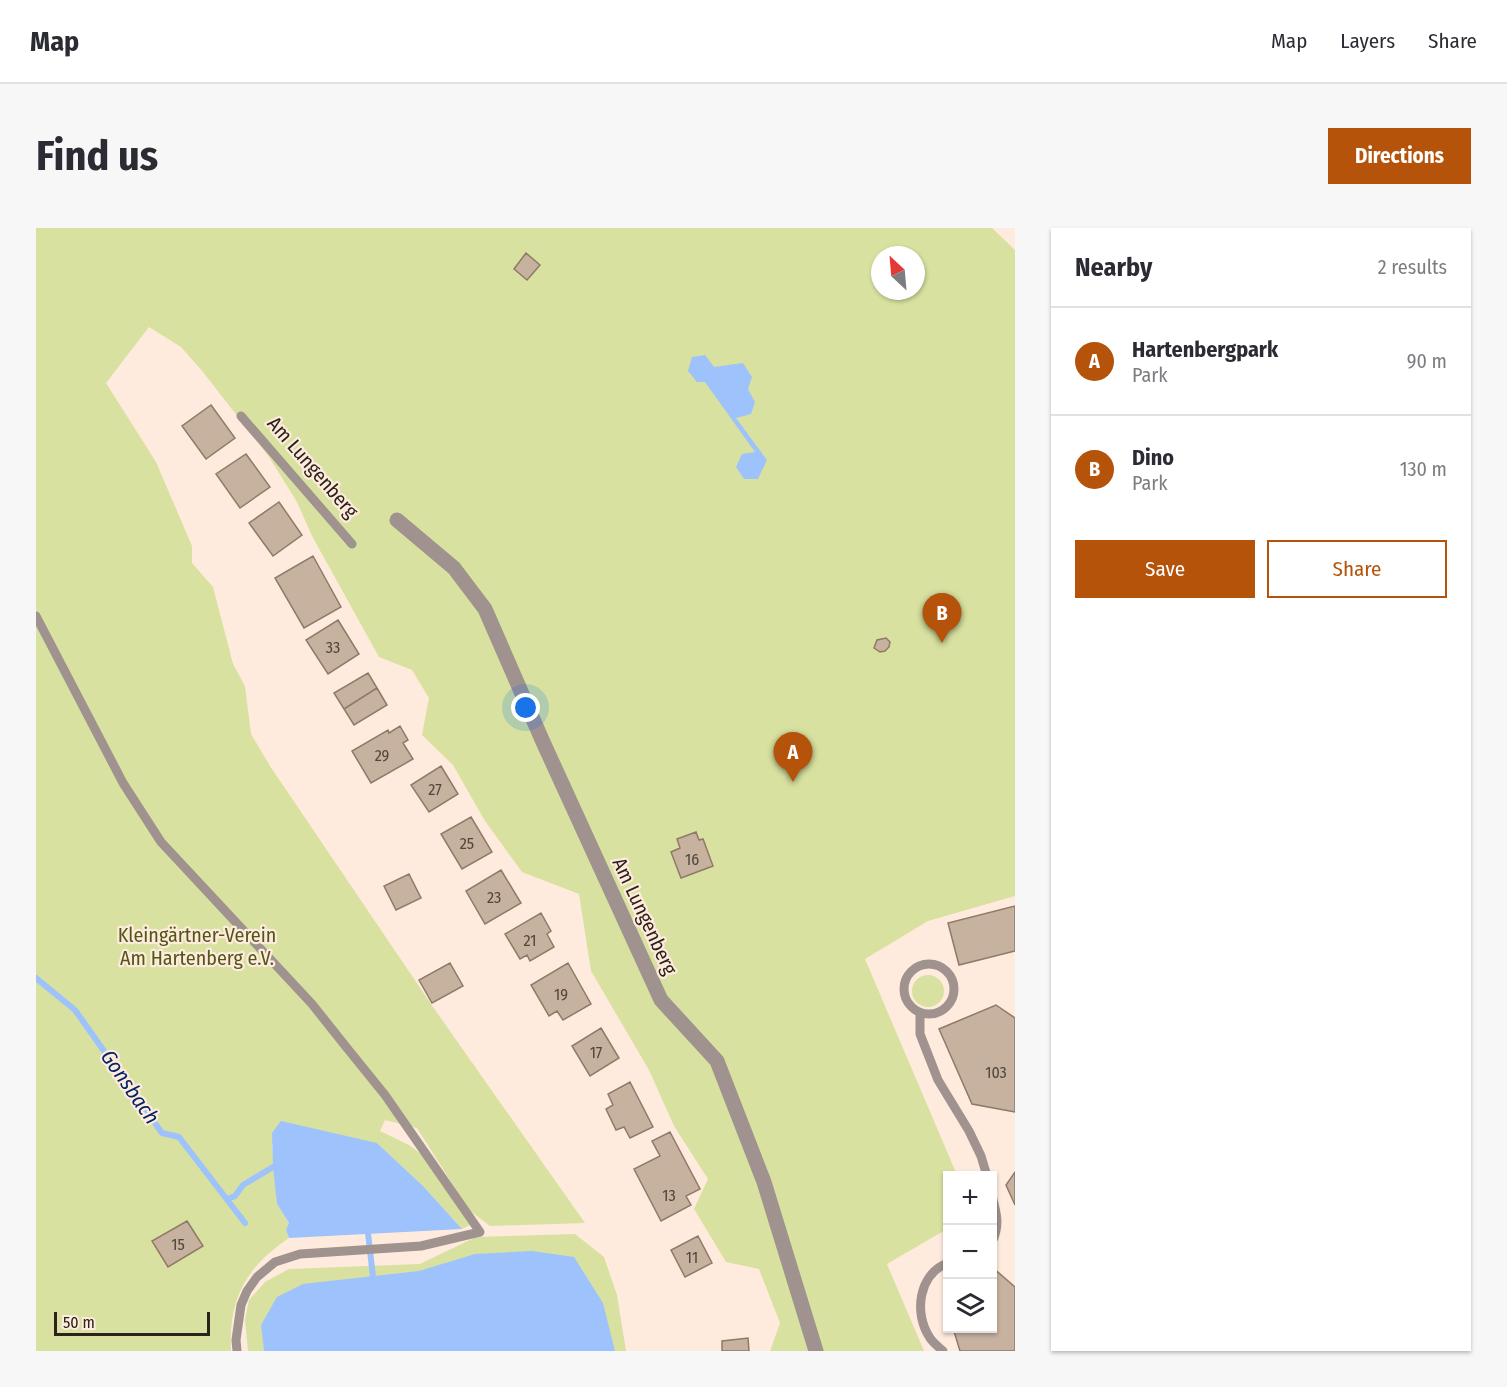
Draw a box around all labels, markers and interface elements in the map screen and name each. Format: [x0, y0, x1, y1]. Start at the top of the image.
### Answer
text: Map [30, 25, 79, 58]
text: Map [1271, 28, 1307, 54]
text: Layers [1340, 28, 1395, 54]
text: Share [1428, 28, 1477, 54]
button: Directions [1328, 128, 1471, 184]
text: Find us [36, 131, 158, 181]
north arrow [871, 246, 925, 300]
text: Nearby [1075, 252, 1152, 283]
text: 2 results [1378, 255, 1447, 279]
text: Hartenbergpark [1132, 336, 1278, 363]
text: A [1089, 349, 1100, 373]
text: 90 m [1407, 349, 1447, 373]
text: Park [1132, 363, 1168, 387]
street label: Am Lungenberg [263, 411, 364, 523]
text: Dino [1132, 444, 1174, 471]
text: B [1089, 457, 1100, 481]
text: 130 m [1400, 457, 1447, 481]
text: Park [1132, 471, 1168, 495]
button: Save [1075, 540, 1255, 598]
button: Share [1267, 540, 1447, 598]
pin: B [922, 594, 962, 643]
house number: 33 [326, 638, 340, 657]
your location [511, 693, 540, 722]
pin: A [774, 732, 813, 782]
house number: 29 [375, 746, 390, 765]
house number: 27 [428, 780, 442, 799]
house number: 25 [460, 834, 474, 853]
house number: 16 [685, 850, 699, 869]
street label: Am Lungenberg [607, 854, 683, 979]
house number: 23 [487, 888, 501, 907]
park label: Kleingärtner-Verein Am Hartenberg e.V. [118, 923, 276, 970]
house number: 21 [524, 931, 536, 950]
house number: 19 [554, 985, 568, 1004]
house number: 17 [590, 1043, 603, 1062]
water label: Gonsbach [95, 1045, 165, 1129]
house number: 103 [985, 1063, 1007, 1082]
map controls [943, 1171, 997, 1333]
button: + [943, 1171, 997, 1225]
house number: 13 [662, 1186, 676, 1205]
button: − [943, 1225, 997, 1279]
house number: 15 [171, 1235, 185, 1254]
house number: 11 [686, 1248, 698, 1267]
button: layers [943, 1279, 997, 1333]
scale bar [54, 1309, 210, 1336]
text: 50 m [63, 1313, 95, 1332]

